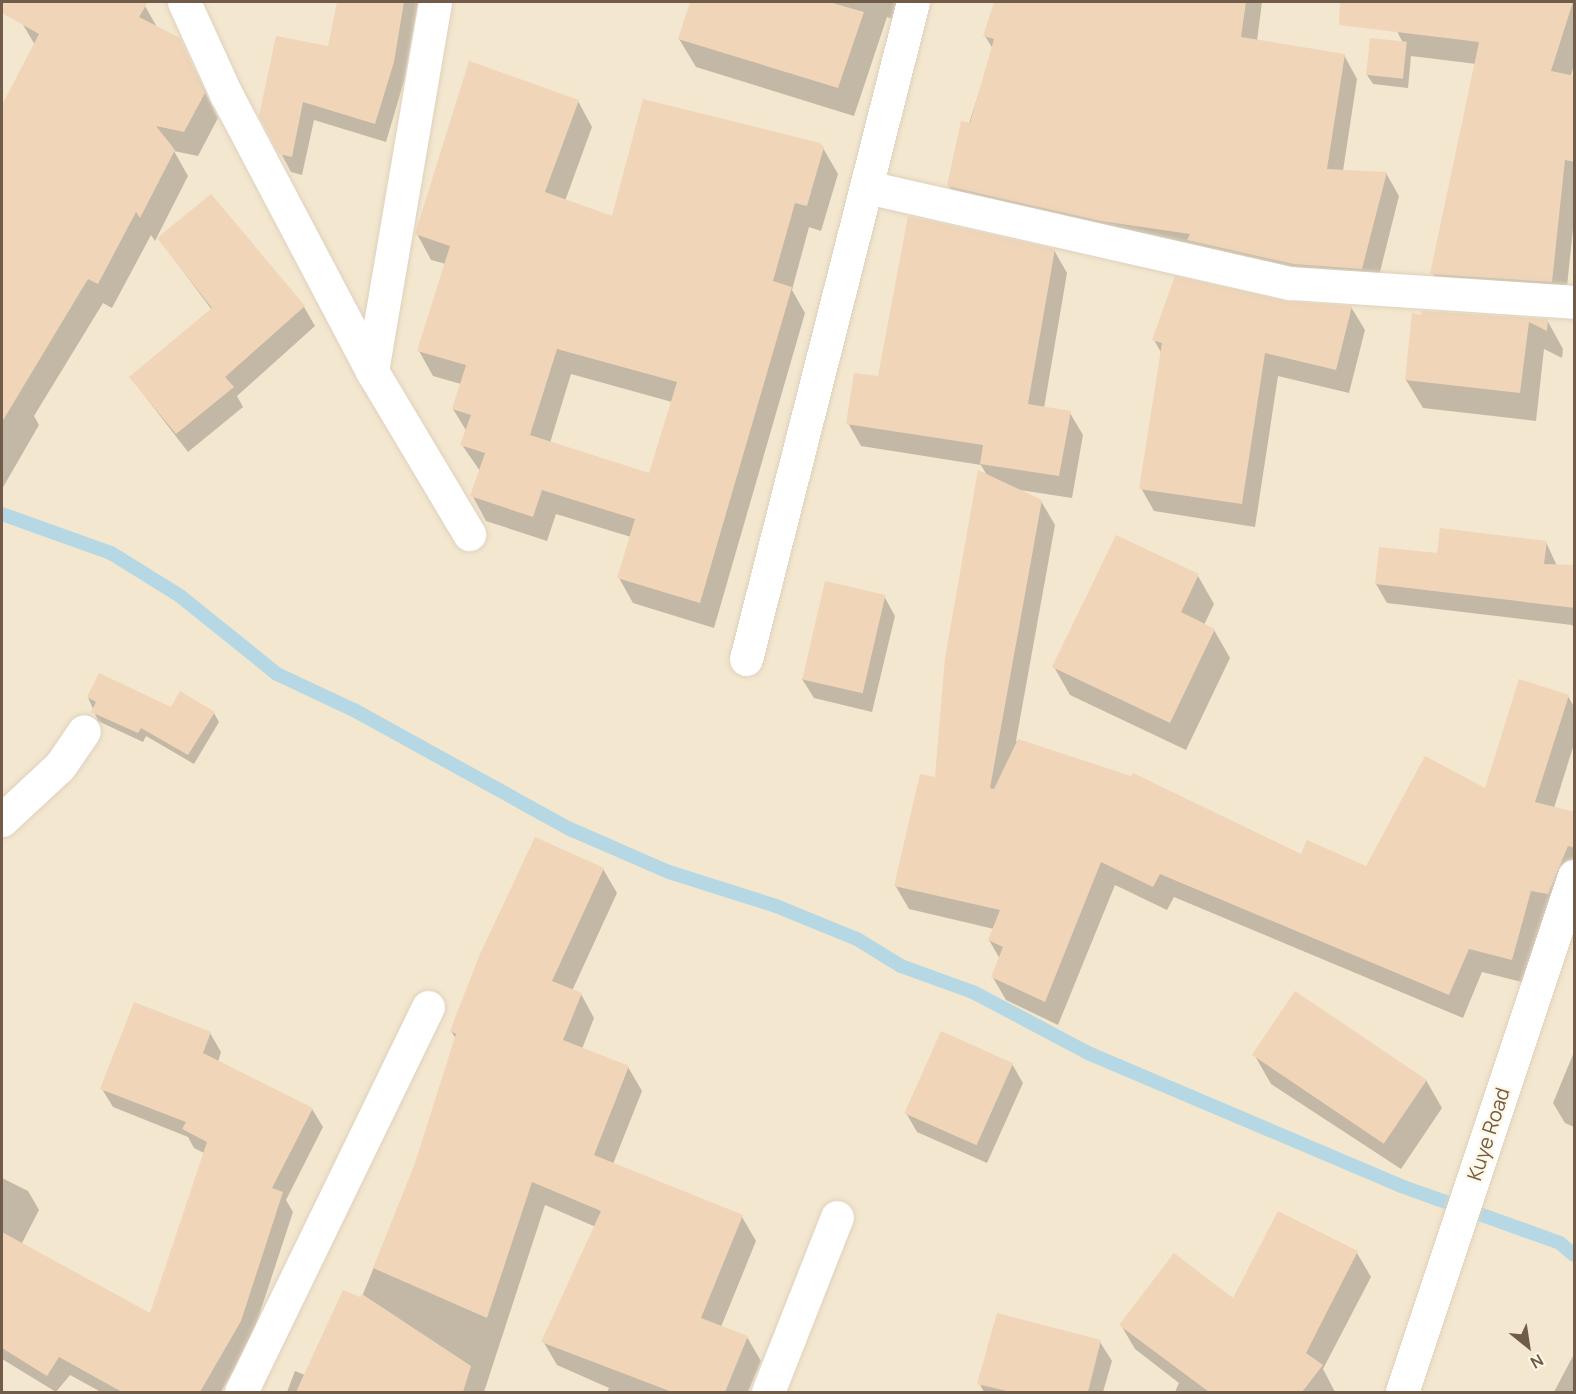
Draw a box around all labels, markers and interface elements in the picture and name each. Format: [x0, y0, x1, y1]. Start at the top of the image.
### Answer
street label: Kuye Road [1462, 1085, 1514, 1183]
north arrow [1498, 1316, 1558, 1376]
text: N [1527, 1349, 1547, 1374]

